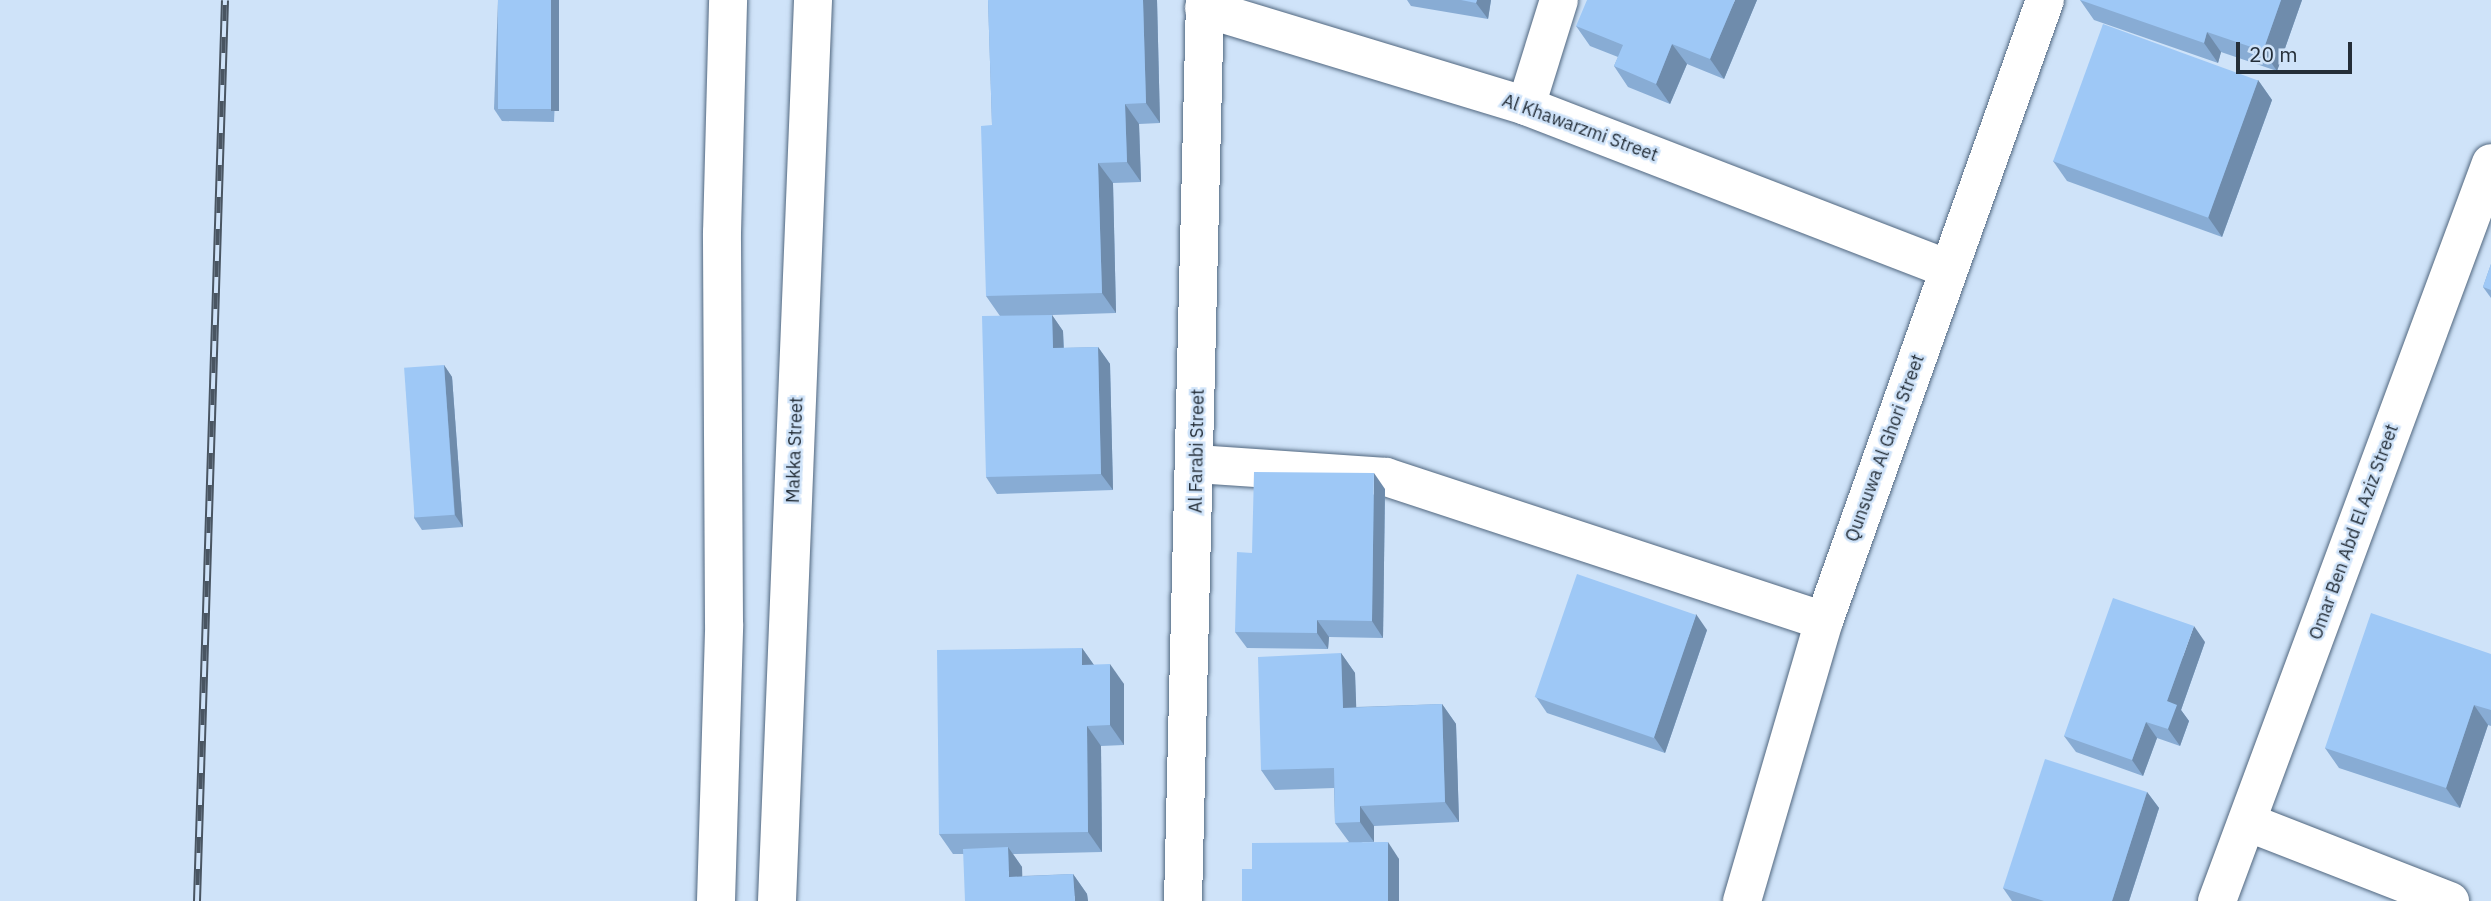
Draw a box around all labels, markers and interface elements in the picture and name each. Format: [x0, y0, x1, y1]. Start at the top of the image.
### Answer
scale bar [2239, 28, 2354, 72]
text: 20 m [2249, 40, 2298, 68]
street label: Al Khawarzmi Street [1499, 90, 1661, 166]
street label: Qunsuwa Al Ghori Street [1841, 351, 1929, 545]
street label: Al Farabi Street [1185, 389, 1209, 513]
street label: Makka Street [782, 396, 808, 504]
street label: Omar Ben Abd El Aziz Street [2305, 421, 2403, 643]

